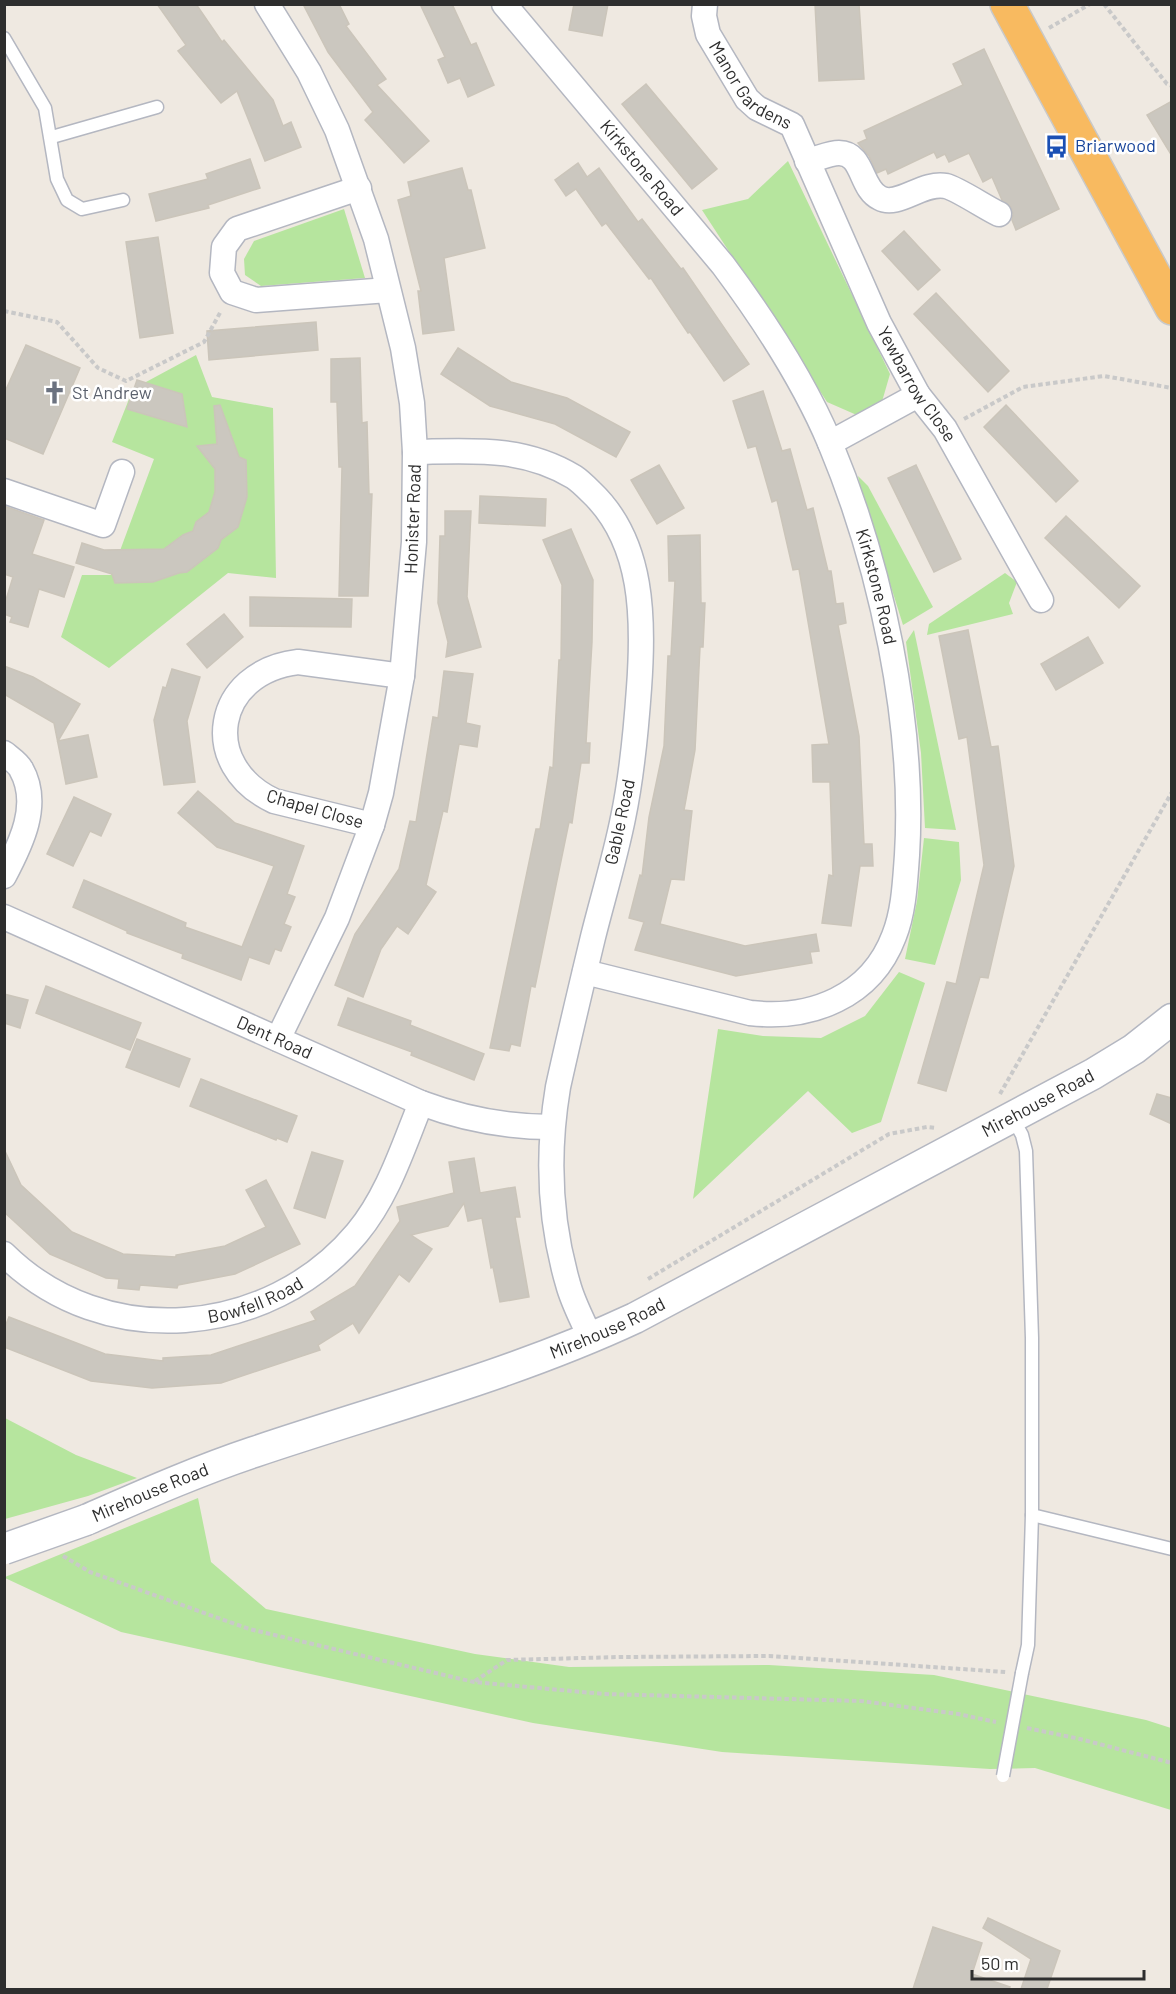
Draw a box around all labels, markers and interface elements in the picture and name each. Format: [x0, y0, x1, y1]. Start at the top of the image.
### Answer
street label: Manor Gardens [705, 37, 796, 133]
street label: Kirkstone Road [596, 115, 689, 220]
bus stop icon: Briarwood [1044, 133, 1070, 159]
place label: Briarwood [1075, 134, 1156, 156]
street label: Yewbarrow Close [873, 322, 962, 445]
church icon: St Andrew [41, 380, 67, 406]
place label: St Andrew [72, 381, 152, 403]
street label: Honister Road [399, 463, 425, 574]
street label: Kirkstone Road [852, 526, 902, 646]
street label: Gable Road [599, 777, 639, 867]
street label: Chapel Close [264, 784, 366, 832]
street label: Dent Road [234, 1010, 316, 1063]
street label: Mirehouse Road [977, 1064, 1097, 1141]
street label: Bowfell Road [206, 1272, 307, 1327]
street label: Mirehouse Road [546, 1292, 669, 1363]
street label: Mirehouse Road [88, 1457, 211, 1526]
scale bar [972, 1943, 1144, 1981]
text: 50 m [981, 1952, 1019, 1974]

